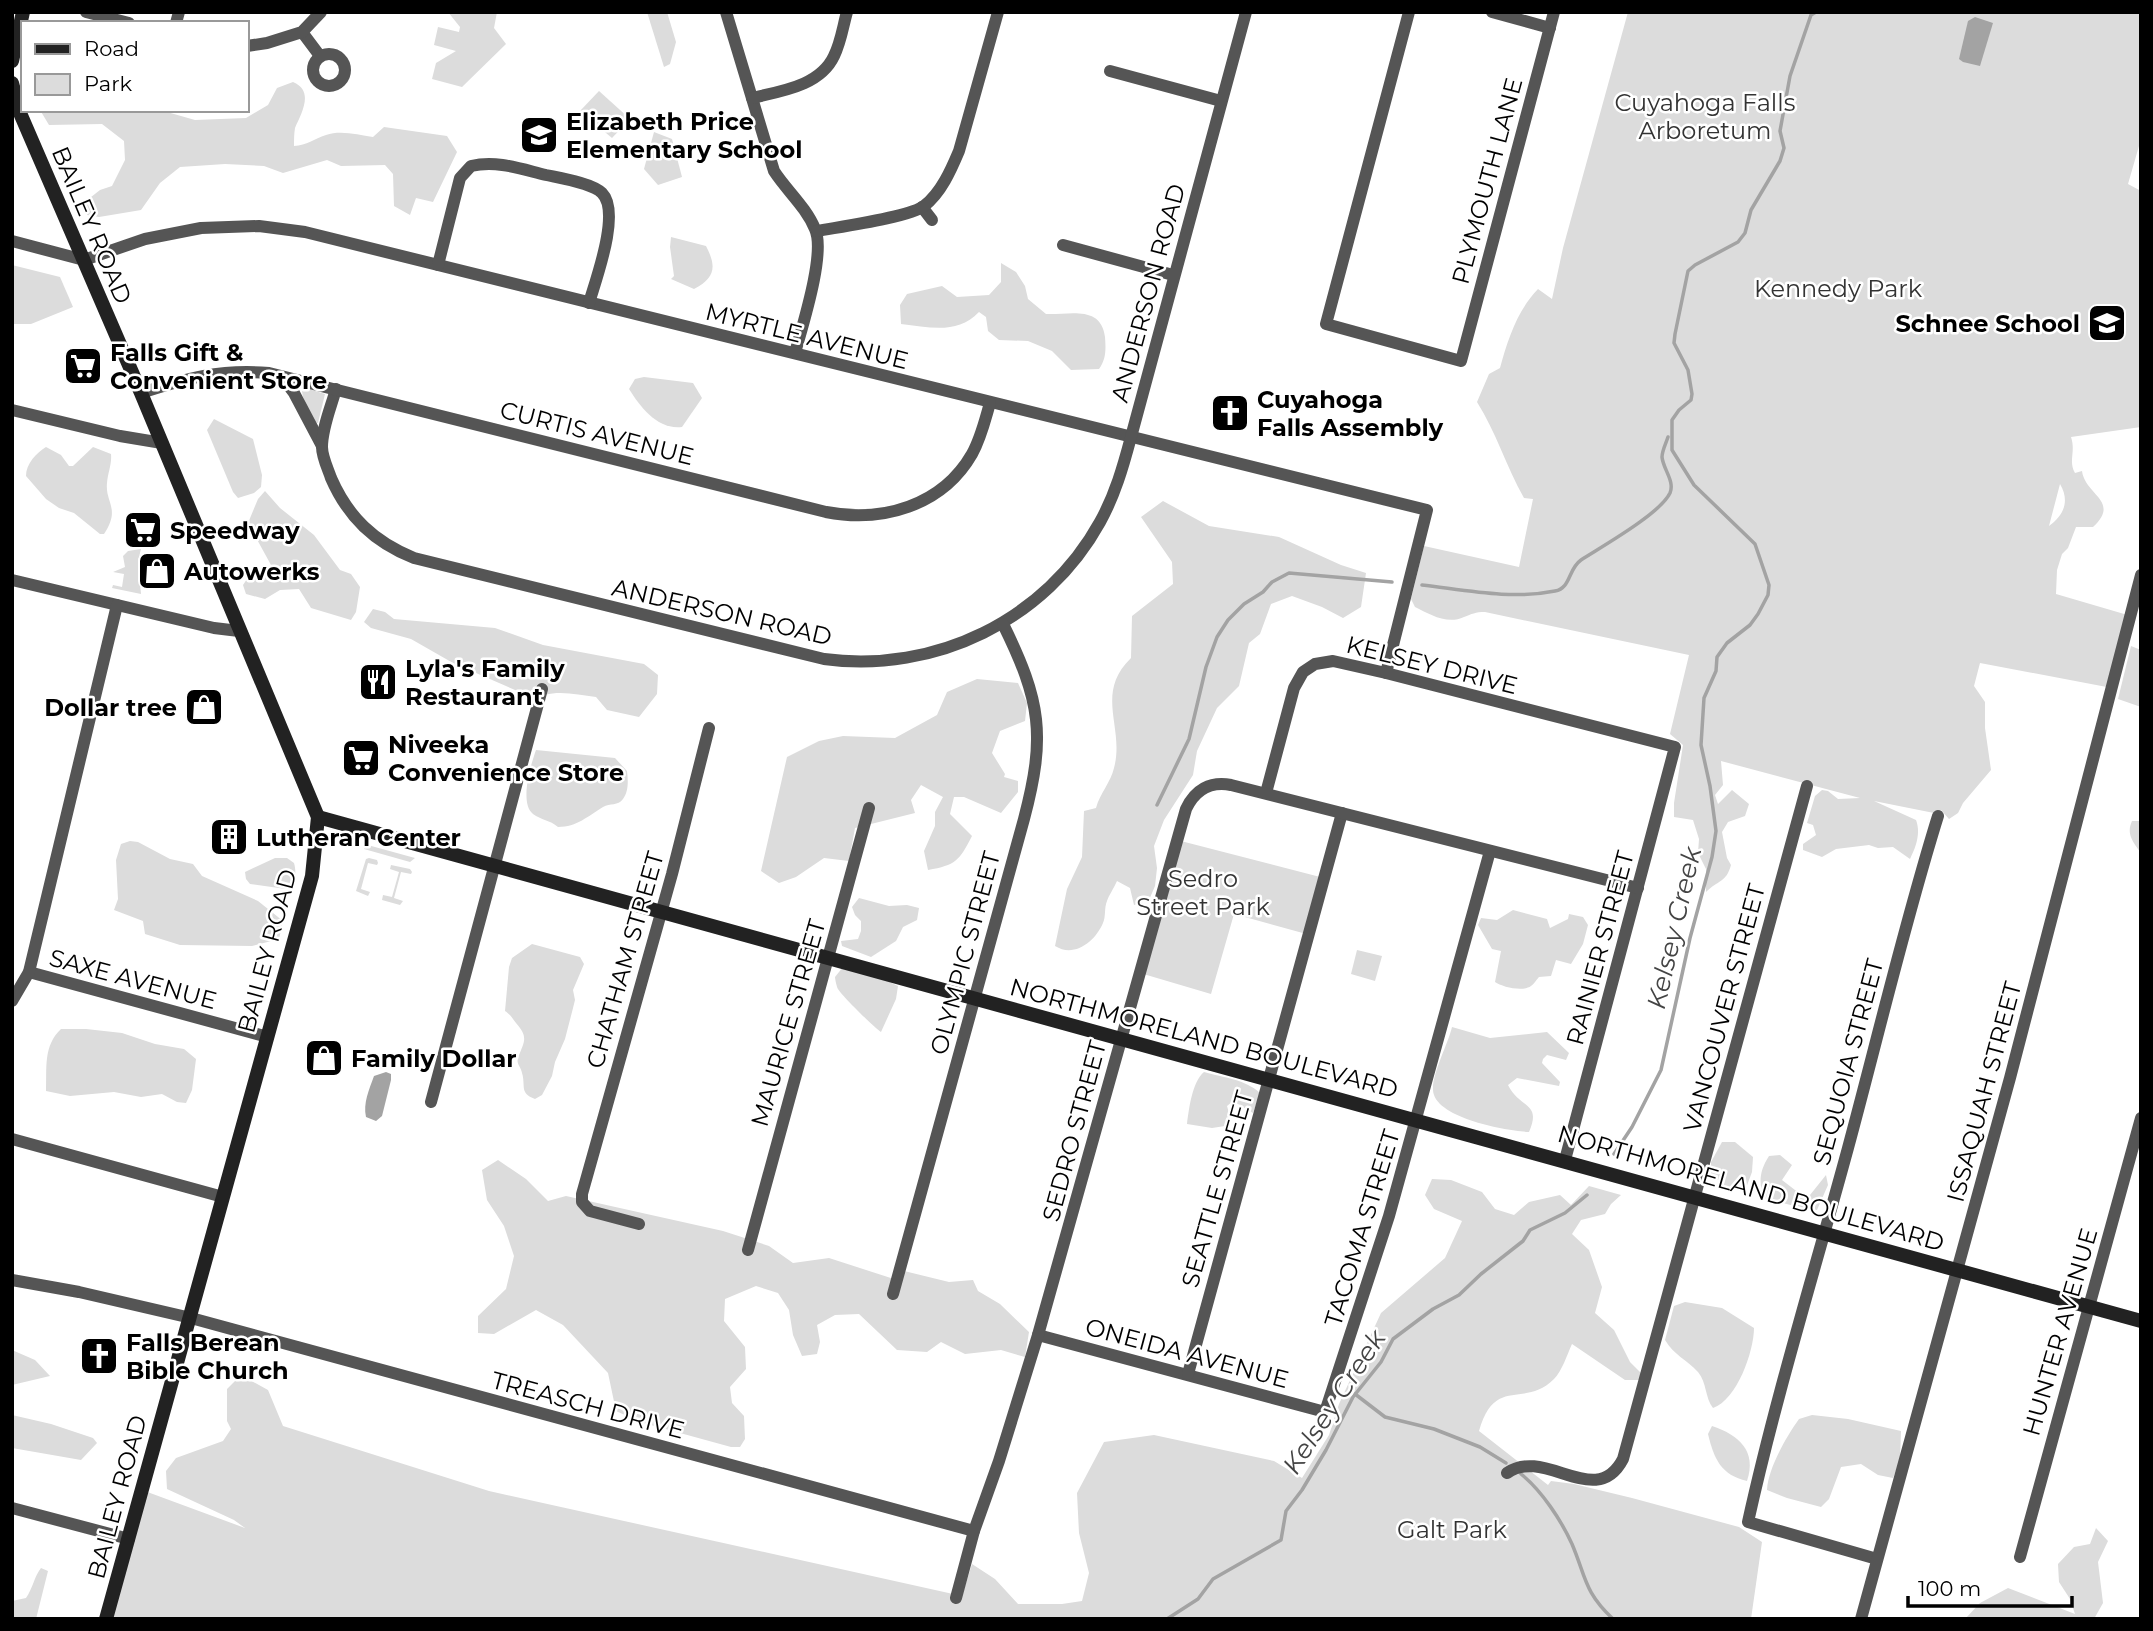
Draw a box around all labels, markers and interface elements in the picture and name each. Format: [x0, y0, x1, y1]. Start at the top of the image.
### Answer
legend [21, 21, 248, 112]
text: Road [84, 36, 139, 61]
text: Park [84, 71, 132, 96]
street label: PLYMOUTH LANE [1445, 75, 1529, 287]
park label: Cuyahoga Falls Arboretum [1615, 88, 1795, 145]
place label: Elizabeth Price Elementary School [566, 107, 803, 164]
school or university icon: Elizabeth Price Elementary School [518, 114, 560, 156]
street label: BAILEY ROAD [46, 142, 138, 308]
street label: ANDERSON ROAD [1105, 181, 1191, 405]
park label: Kennedy Park [1754, 274, 1923, 303]
street label: MYRTLE AVENUE [702, 297, 912, 375]
school or university icon: Schnee School [2086, 302, 2128, 344]
place label: Schnee School [1895, 309, 2080, 338]
place label: Falls Gift & Convenient Store [110, 338, 327, 395]
supermarket icon: Falls Gift & Convenient Store [62, 345, 104, 387]
place label: Cuyahoga Falls Assembly [1257, 385, 1444, 442]
church icon: Cuyahoga Falls Assembly [1209, 392, 1251, 434]
street label: CURTIS AVENUE [497, 395, 697, 471]
supermarket icon: Speedway [122, 509, 164, 551]
place label: Speedway [170, 516, 300, 545]
shop icon: Autowerks [136, 550, 178, 592]
place label: Autowerks [183, 557, 320, 586]
street label: ANDERSON ROAD [609, 573, 835, 651]
street label: KELSEY DRIVE [1343, 630, 1521, 700]
place label: Lyla's Family Restaurant [405, 654, 565, 711]
restaurant icon: Lyla's Family Restaurant [357, 661, 399, 703]
shop icon: Dollar tree [183, 686, 225, 728]
place label: Dollar tree [44, 693, 177, 722]
place label: Niveeka Convenience Store [388, 730, 624, 787]
supermarket icon: Niveeka Convenience Store [340, 737, 382, 779]
building icon: Lutheran Center [208, 816, 250, 858]
place label: Lutheran Center [256, 823, 461, 852]
water label: Kelsey Creek [1640, 842, 1709, 1012]
street label: CHATHAM STREET [580, 848, 670, 1072]
street label: OLYMPIC STREET [924, 848, 1006, 1058]
street label: RAINIER STREET [1560, 848, 1640, 1048]
park label: Sedro Street Park [1136, 864, 1270, 921]
street label: BAILEY ROAD [231, 866, 303, 1036]
street label: VANCOUVER STREET [1677, 881, 1771, 1135]
street label: MAURICE STREET [745, 916, 832, 1130]
street label: SAXE AVENUE [46, 943, 220, 1015]
street label: SEQUOIA STREET [1807, 955, 1890, 1168]
street label: NORTHMORELAND BOULEVARD [1007, 972, 1401, 1104]
street label: ISSAQUAH STREET [1941, 978, 2027, 1205]
shop icon: Family Dollar [303, 1037, 345, 1079]
street label: SEDRO STREET [1036, 1037, 1112, 1225]
place label: Family Dollar [351, 1044, 517, 1073]
street label: SEATTLE STREET [1175, 1087, 1259, 1291]
street label: NORTHMORELAND BOULEVARD [1554, 1119, 1948, 1257]
street label: TACOMA STREET [1318, 1126, 1406, 1330]
street label: HUNTER AVENUE [2016, 1225, 2104, 1439]
street label: ONEIDA AVENUE [1082, 1312, 1292, 1394]
water label: Kelsey Creek [1276, 1323, 1393, 1480]
place label: Falls Berean Bible Church [126, 1328, 289, 1385]
church icon: Falls Berean Bible Church [78, 1335, 120, 1377]
street label: TREASCH DRIVE [488, 1365, 688, 1445]
street label: BAILEY ROAD [81, 1412, 153, 1582]
park label: Galt Park [1397, 1515, 1508, 1544]
scale bar [1908, 1564, 2072, 1608]
text: 100 m [1918, 1576, 1981, 1601]

